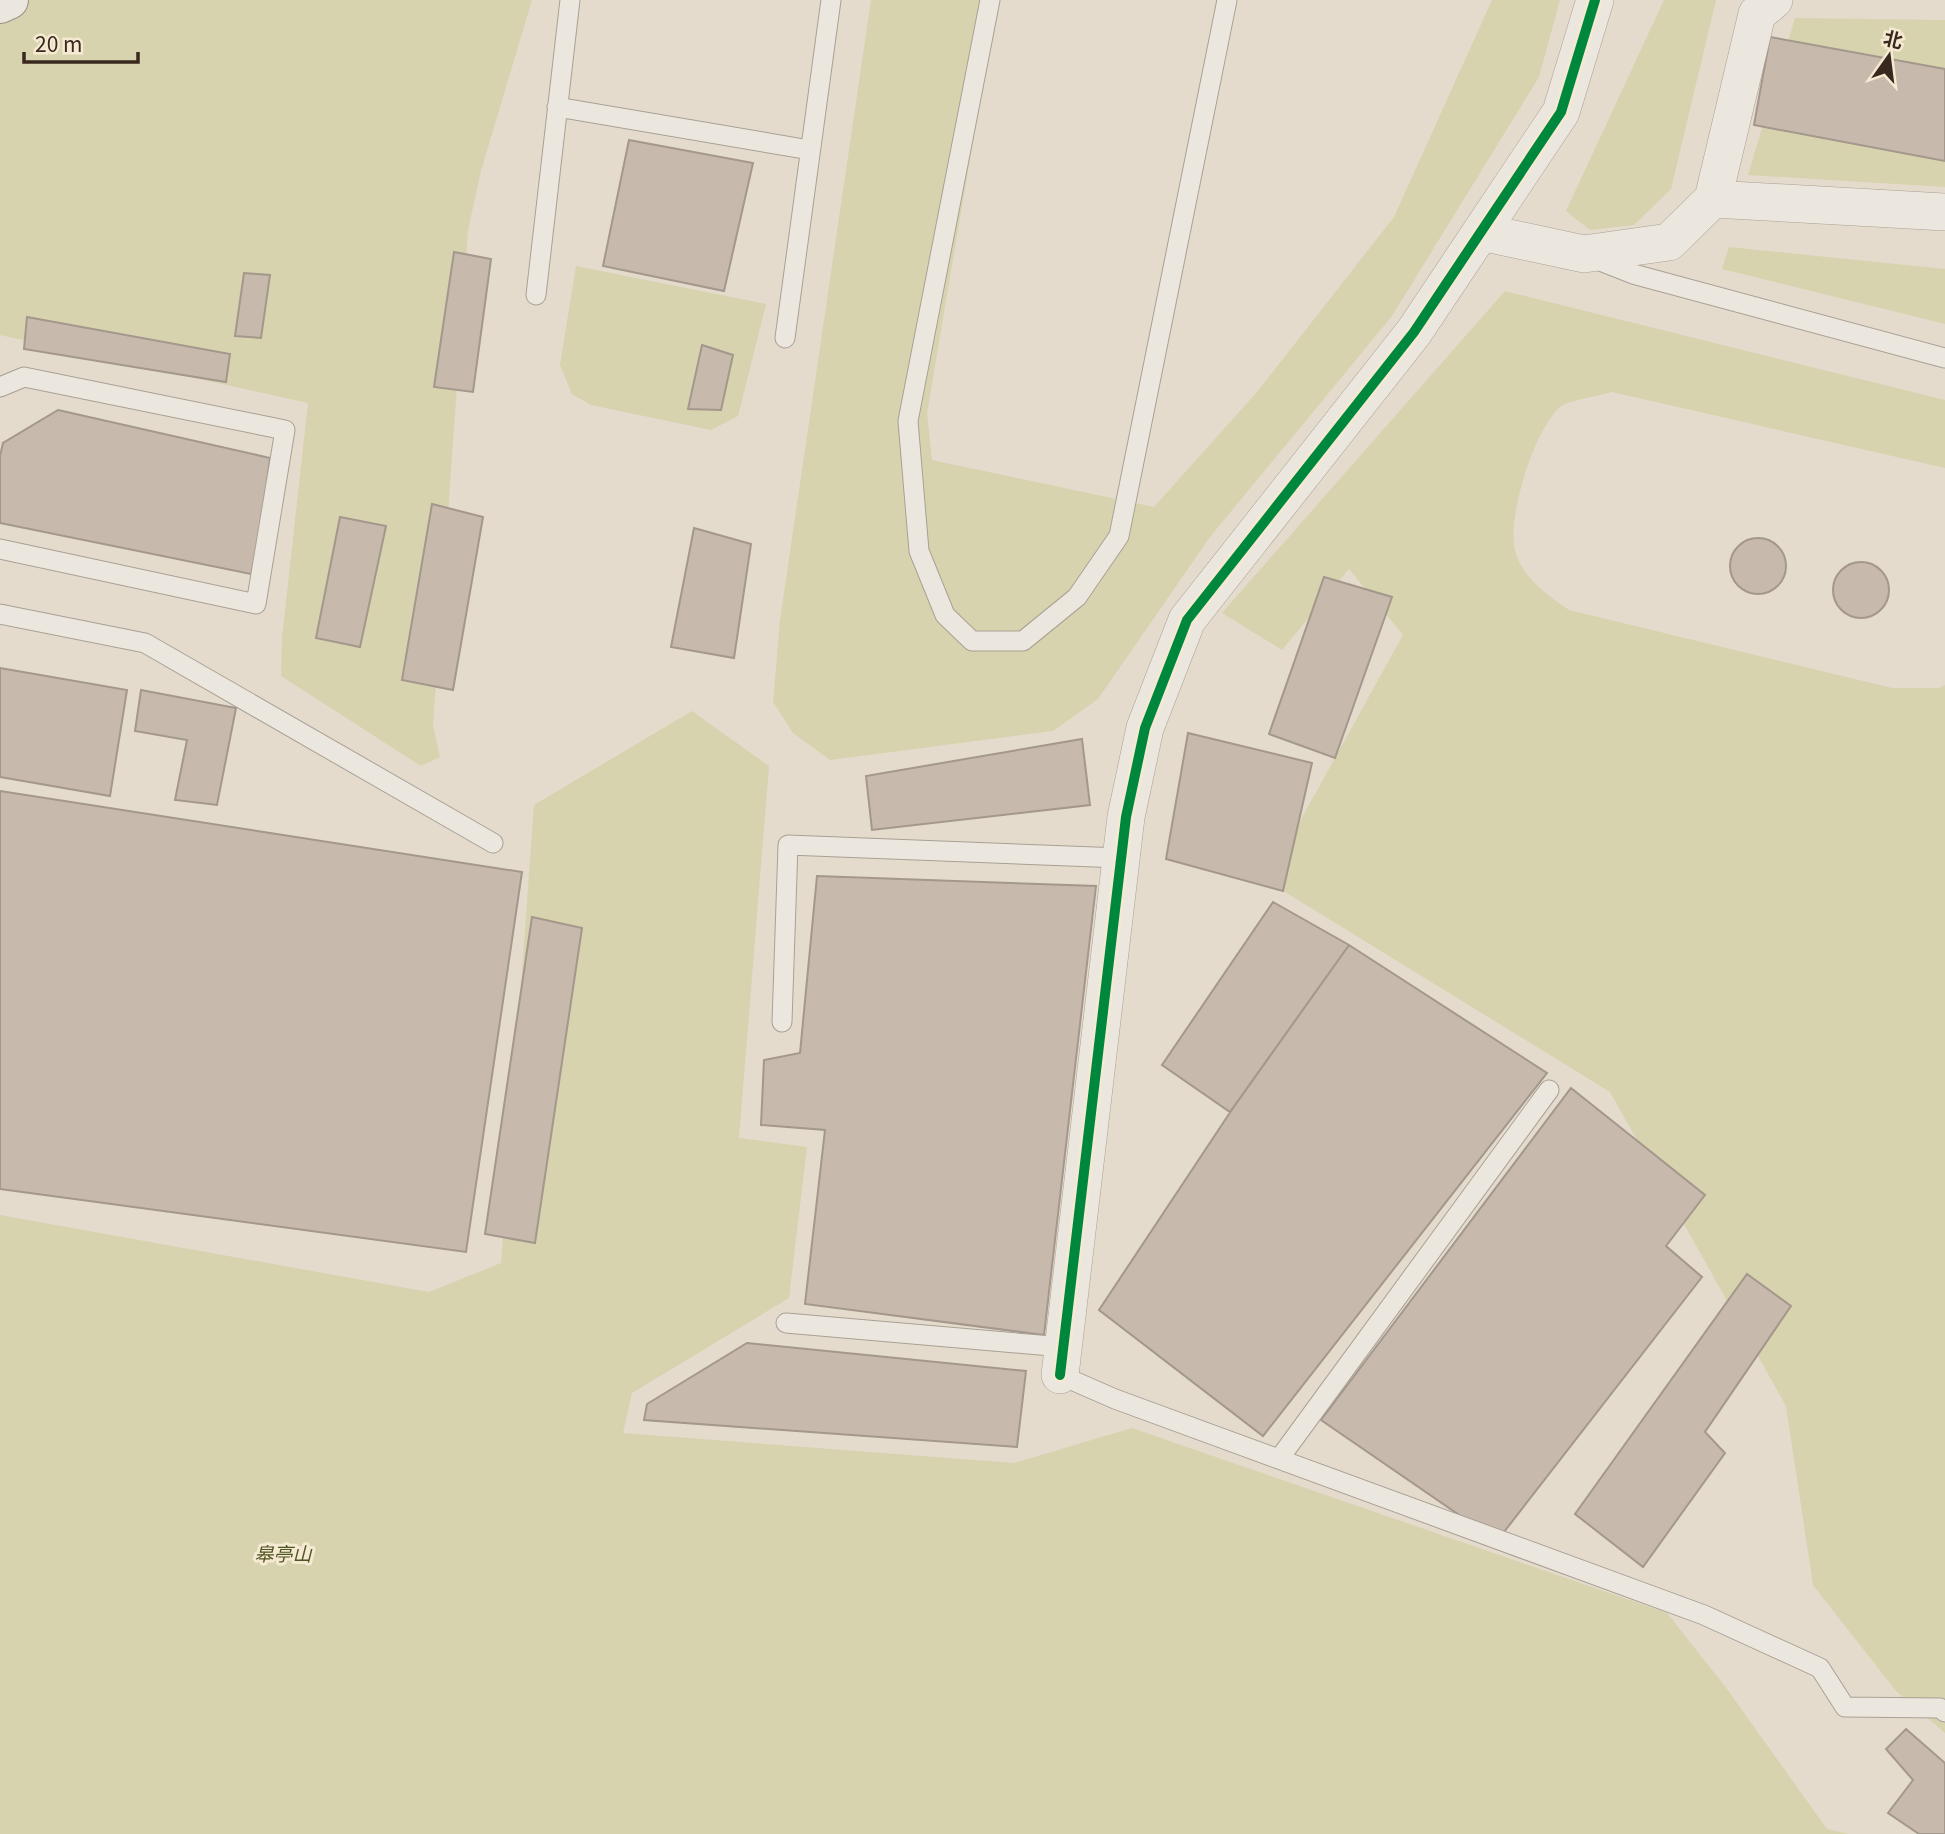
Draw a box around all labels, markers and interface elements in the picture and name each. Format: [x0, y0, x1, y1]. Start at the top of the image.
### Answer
scale bar [24, 21, 138, 65]
north arrow [1854, 21, 1924, 91]
text: 北 [1881, 23, 1906, 53]
text: 20 m [35, 28, 82, 58]
park label: 皋亭山 [254, 1539, 312, 1566]

